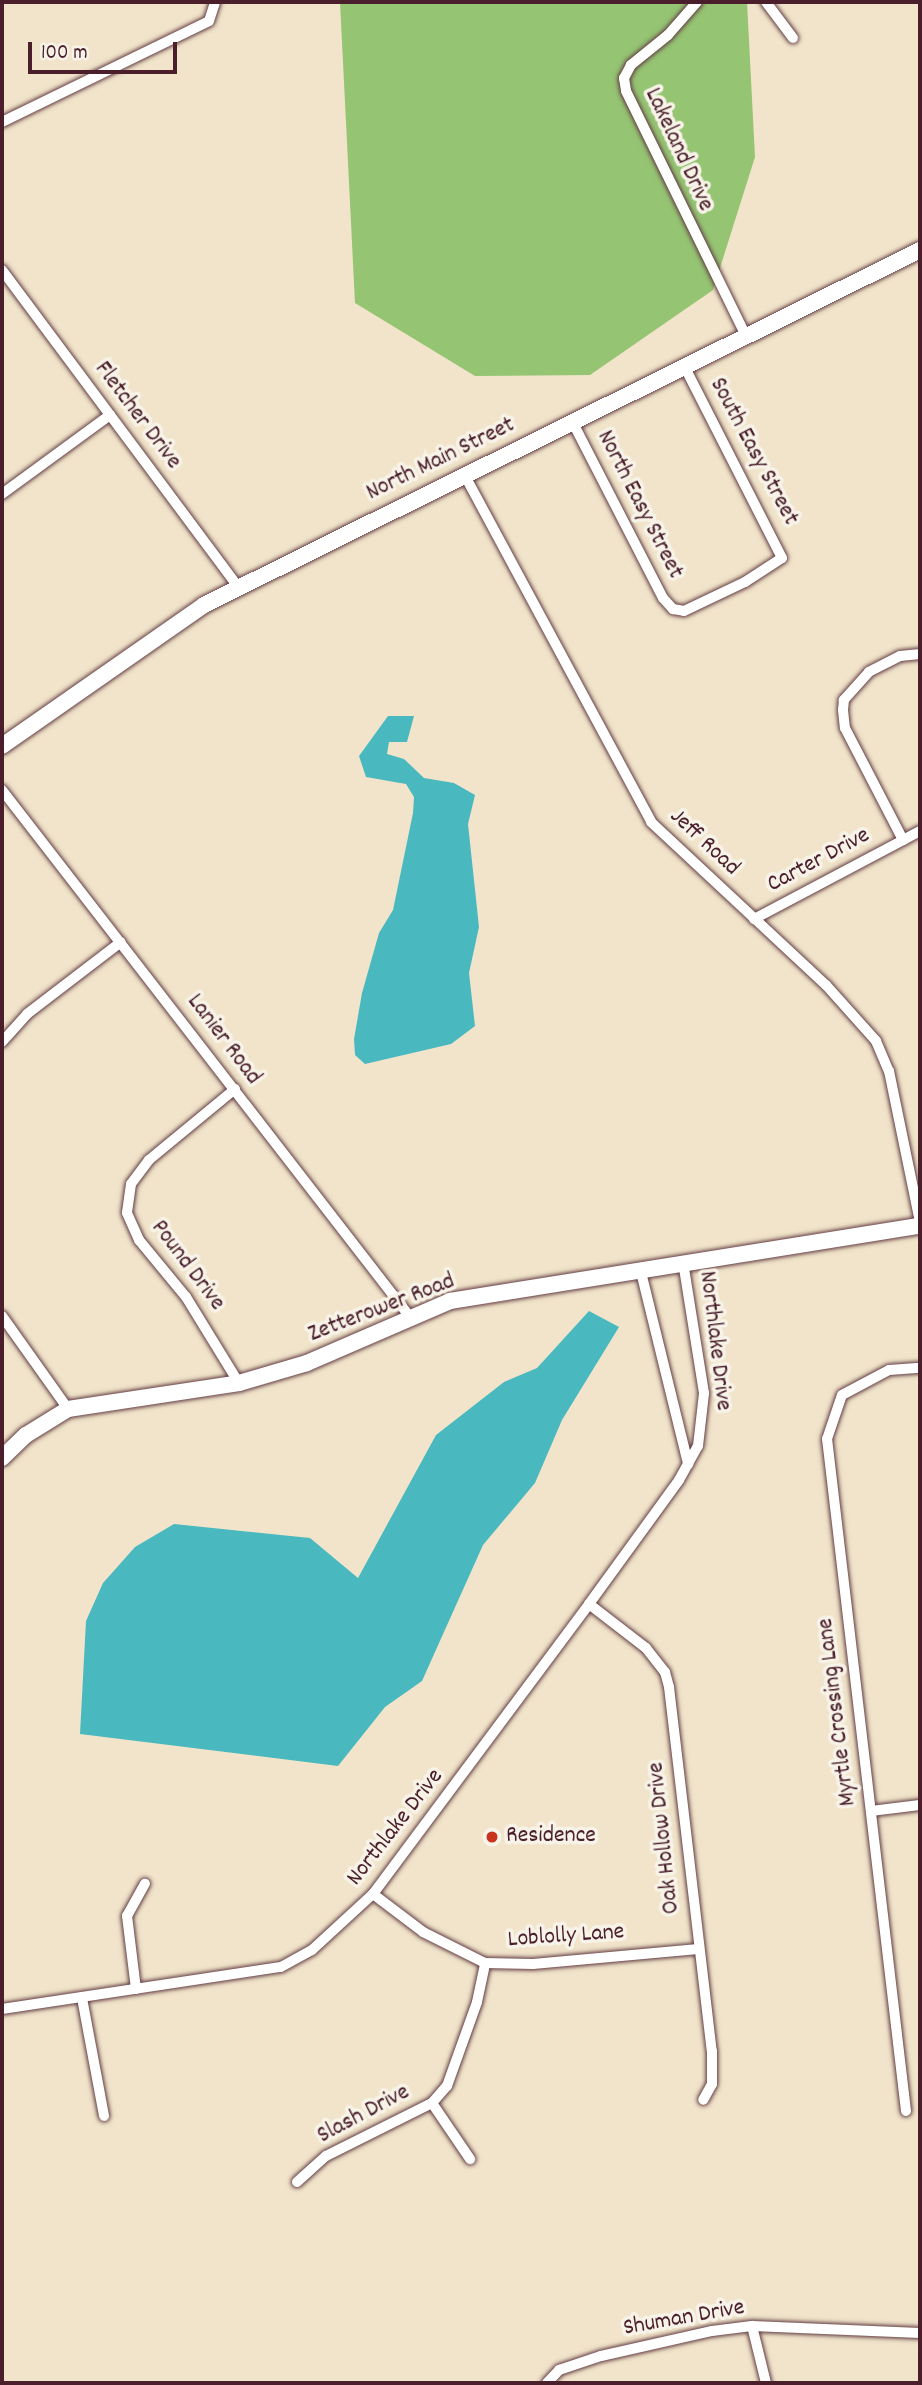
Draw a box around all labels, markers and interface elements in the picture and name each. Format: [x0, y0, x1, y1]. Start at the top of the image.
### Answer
scale bar [32, 28, 180, 72]
text: 100 m [41, 39, 88, 69]
street label: Lakeland Drive [637, 84, 719, 216]
street label: Fletcher Drive [87, 356, 187, 476]
street label: South Easy Street [702, 373, 804, 531]
street label: North Main Street [362, 412, 520, 508]
street label: North Easy Street [589, 426, 689, 584]
street label: Jeff Road [663, 803, 745, 883]
street label: Carter Drive [763, 822, 875, 900]
street label: Lanier Road [179, 989, 267, 1091]
street label: Pound Drive [144, 1215, 230, 1317]
street label: Zetterower Road [305, 1268, 459, 1350]
street label: Northlake Drive [691, 1270, 737, 1412]
street label: Myrtle Crossing Lane [812, 1616, 864, 1808]
street label: Oak Hollow Drive [643, 1761, 687, 1915]
street label: Northlake Drive [341, 1764, 451, 1892]
place label: Residence [506, 1823, 596, 1851]
marker: Residence [484, 1829, 500, 1845]
street label: Loblolly Lane [507, 1919, 625, 1955]
street label: Slash Drive [313, 2079, 415, 2151]
street label: Shuman Drive [621, 2294, 747, 2344]

